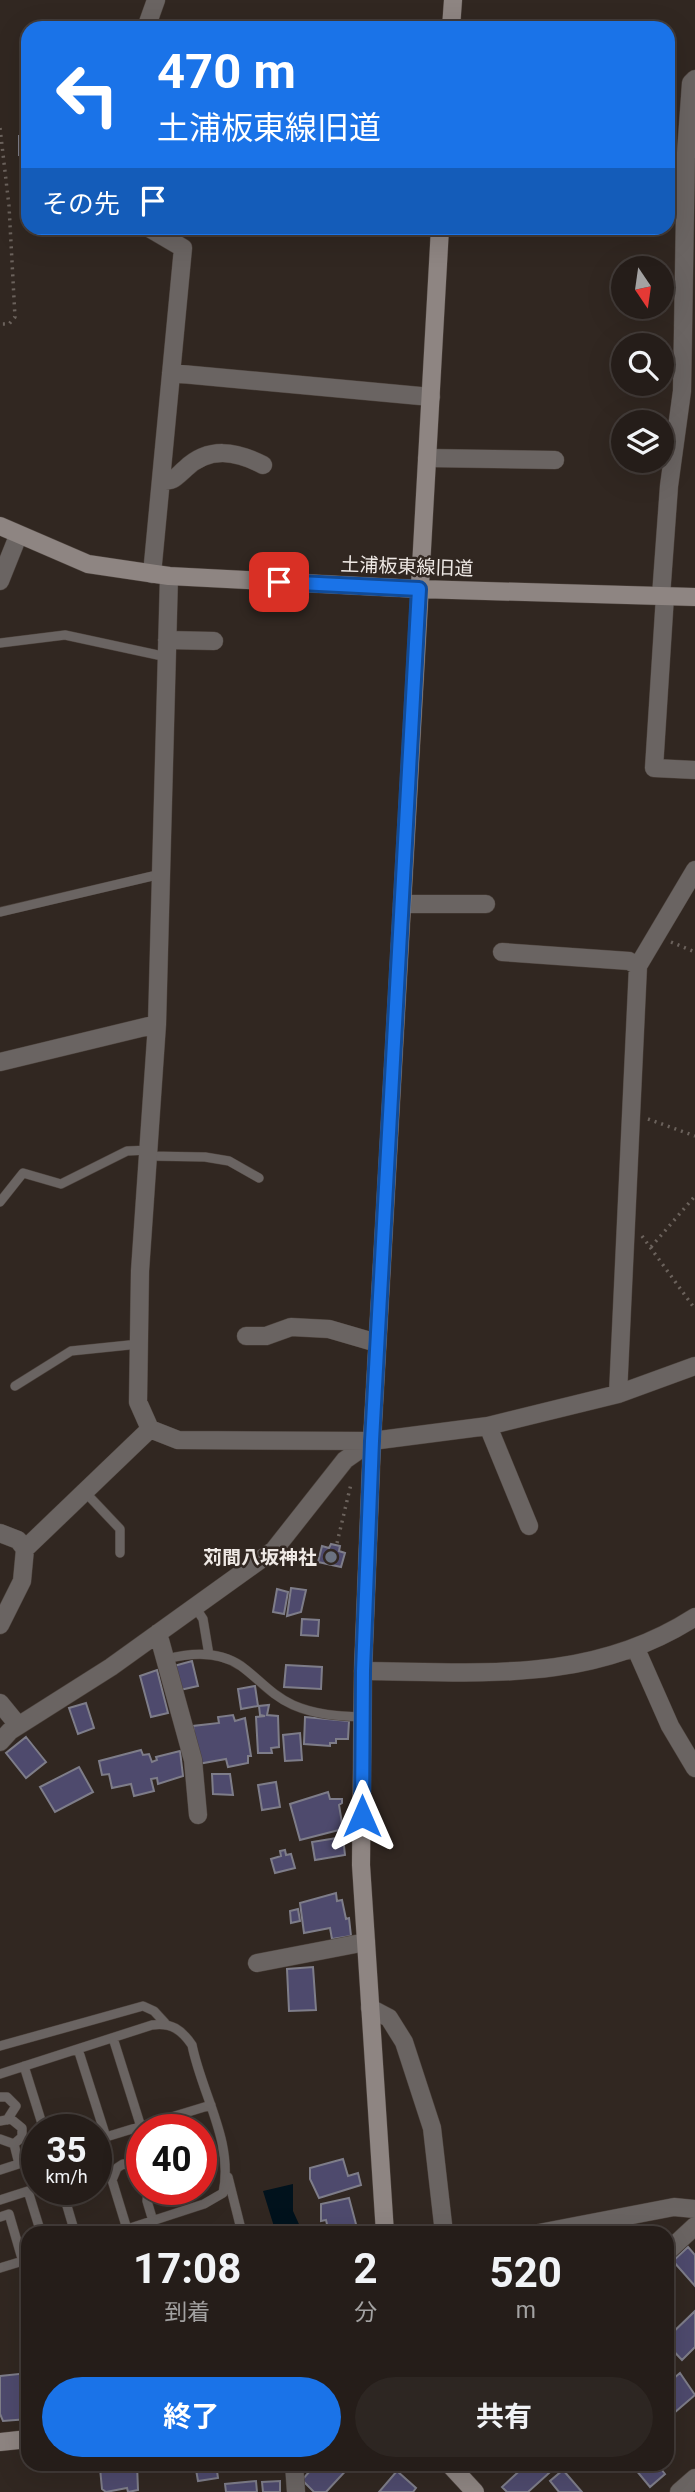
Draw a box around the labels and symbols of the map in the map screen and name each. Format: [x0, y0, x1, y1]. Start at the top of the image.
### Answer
north arrow [611, 256, 674, 318]
pin [249, 552, 309, 612]
street label: 土浦板東線旧道 [340, 553, 474, 580]
place label: 苅間八坂神社 [203, 1546, 317, 1569]
marker: 苅間八坂神社 [323, 1549, 339, 1565]
position arrow [325, 1779, 399, 1853]
speed limit sign: 40 [126, 2114, 217, 2205]

